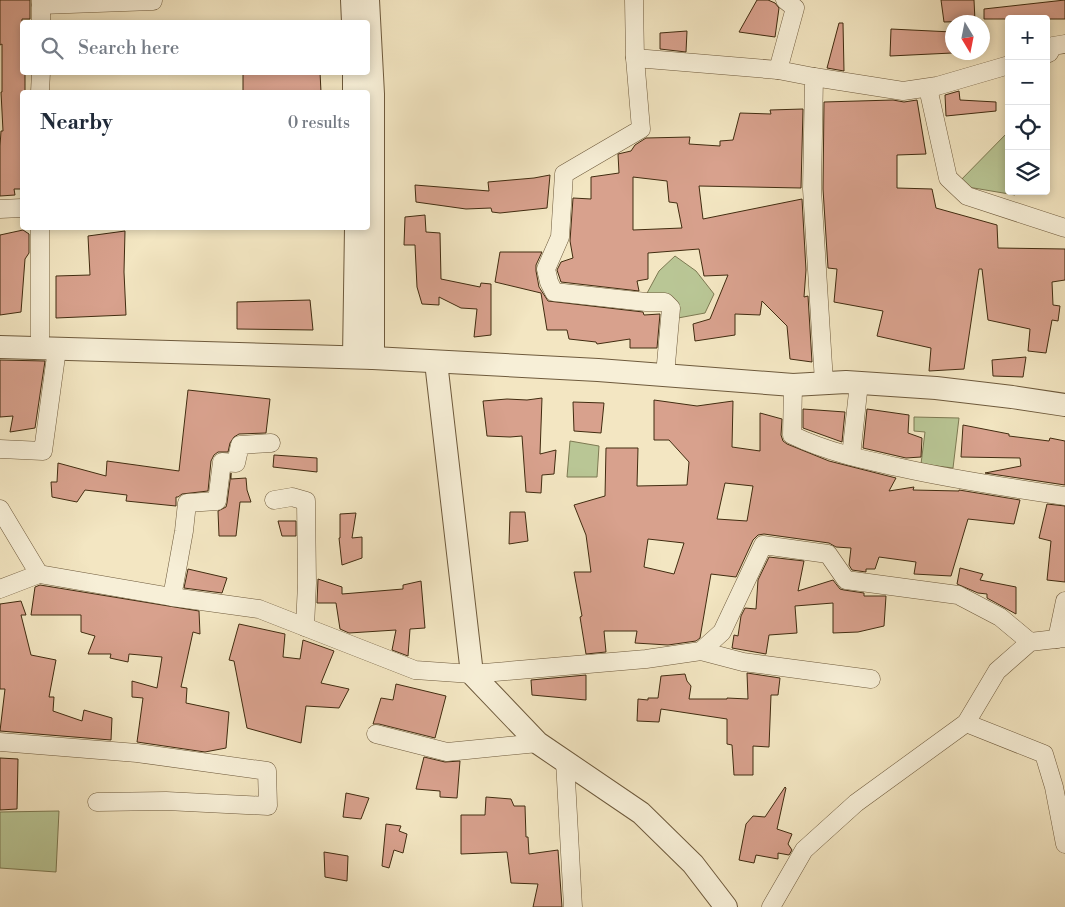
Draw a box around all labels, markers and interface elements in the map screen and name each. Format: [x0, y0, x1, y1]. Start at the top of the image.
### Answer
north arrow [945, 15, 990, 60]
map controls [1005, 15, 1050, 195]
button: + [1005, 15, 1050, 60]
search box [20, 20, 370, 75]
icon: search [38, 34, 66, 62]
text: Search here [78, 36, 179, 60]
button: − [1005, 60, 1050, 105]
button: locate [1005, 105, 1050, 150]
text: Nearby [40, 110, 113, 136]
text: 0 results [288, 113, 350, 133]
button: layers [1005, 150, 1050, 195]

